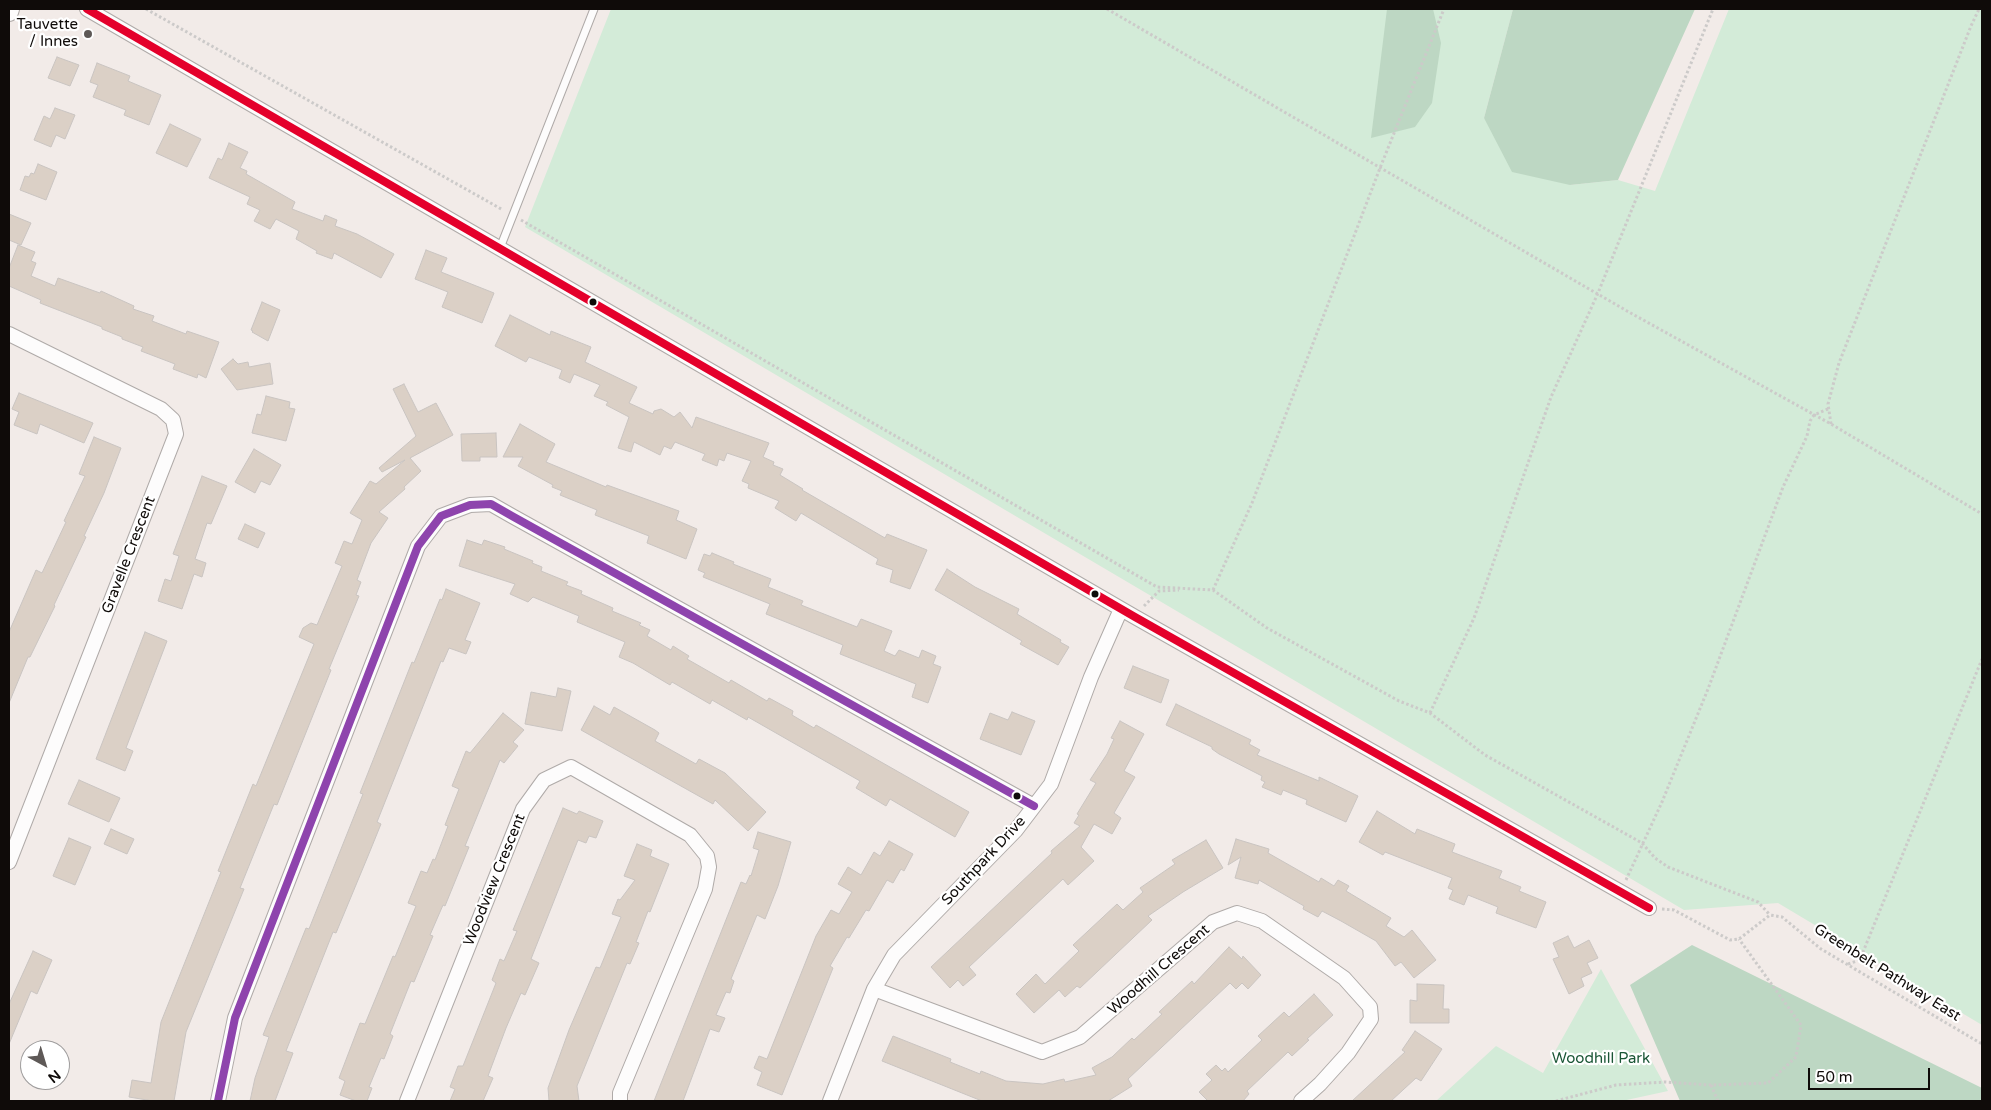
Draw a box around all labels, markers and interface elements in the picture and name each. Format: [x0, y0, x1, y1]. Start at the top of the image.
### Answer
place label: Tauvette / Innes [16, 16, 78, 51]
marker: Tauvette / Innes [82, 28, 94, 40]
unlabelled marker [588, 297, 598, 307]
street label: Gravelle Crescent [98, 494, 160, 616]
unlabelled marker [1090, 589, 1100, 599]
unlabelled marker [1012, 791, 1022, 801]
street label: Woodview Crescent [460, 811, 530, 949]
street label: Southpark Drive [938, 813, 1030, 909]
street label: Greenbelt Pathway East [1810, 920, 1964, 1026]
street label: Woodhill Crescent [1104, 921, 1214, 1019]
north arrow [20, 1040, 70, 1090]
park label: Woodhill Park [1552, 1050, 1650, 1068]
scale bar [1811, 1058, 1934, 1090]
text: N [44, 1066, 64, 1086]
text: 50 m [1816, 1068, 1853, 1086]

